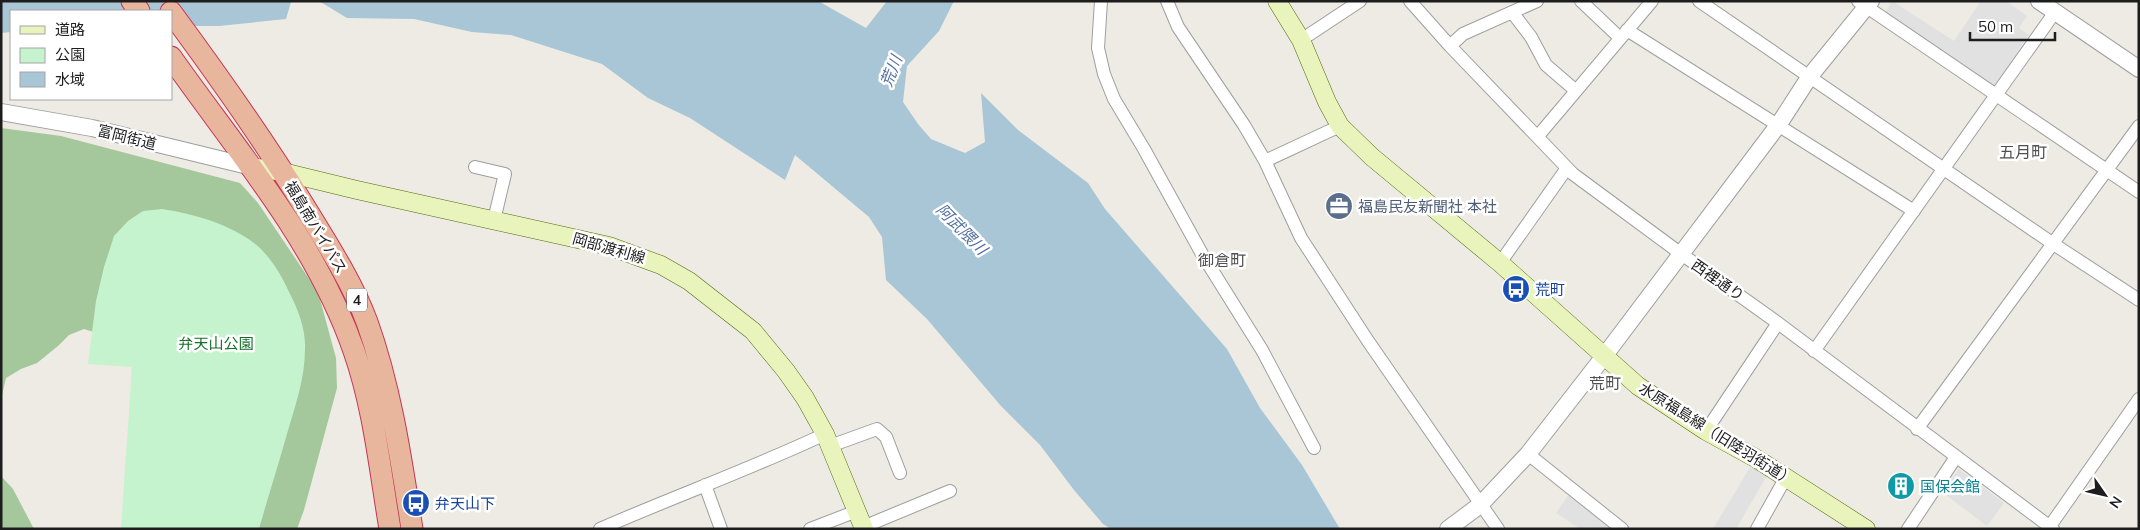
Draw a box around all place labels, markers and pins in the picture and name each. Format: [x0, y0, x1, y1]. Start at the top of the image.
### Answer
office icon: 福島民友新聞社 本社 [1324, 191, 1354, 221]
place label: 福島民友新聞社 本社 [1358, 197, 1497, 216]
bus stop icon: 荒町 [1501, 274, 1531, 304]
place label: 荒町 [1535, 280, 1565, 299]
building icon: 国保会館 [1886, 471, 1916, 501]
place label: 国保会館 [1920, 477, 1980, 496]
bus stop icon: 弁天山下 [401, 488, 431, 518]
place label: 弁天山下 [435, 494, 495, 513]

